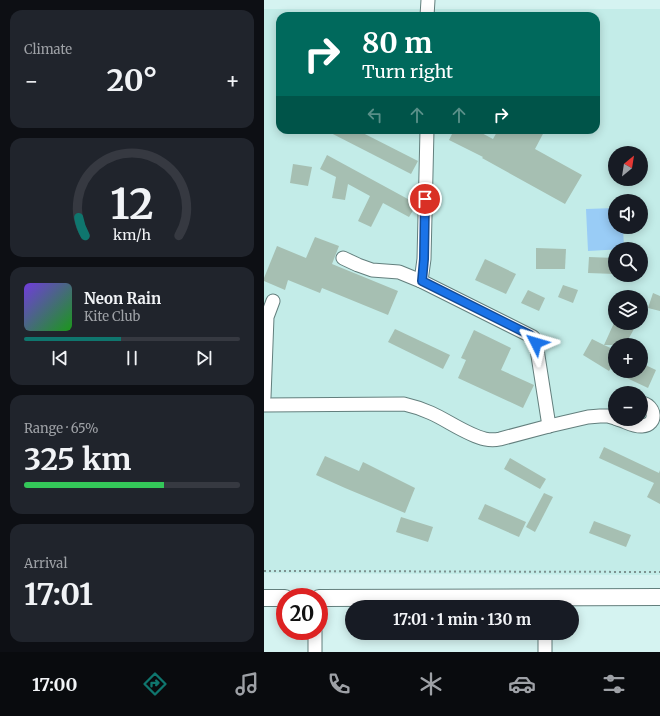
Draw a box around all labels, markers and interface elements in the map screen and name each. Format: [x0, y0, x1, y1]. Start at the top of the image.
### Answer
text: 80 m [362, 25, 433, 61]
icon: right [296, 28, 348, 80]
text: Climate [24, 41, 72, 58]
text: Turn right [362, 60, 453, 83]
text: 20° [107, 61, 157, 99]
text: − [24, 67, 39, 95]
text: + [225, 67, 240, 95]
icon: left [364, 104, 386, 126]
icon: ahead [406, 104, 428, 126]
icon: ahead [448, 104, 470, 126]
icon: right [490, 104, 512, 126]
north arrow [608, 146, 648, 186]
map controls [608, 146, 648, 426]
text: 12 [110, 177, 154, 229]
pin [408, 182, 442, 216]
icon: arrive [414, 188, 436, 210]
button: sound [608, 194, 648, 234]
text: km/h [113, 225, 151, 243]
button: search [608, 242, 648, 282]
text: Neon Rain [84, 289, 161, 308]
button: layers [608, 290, 648, 330]
text: Kite Club [84, 308, 140, 325]
position arrow [515, 322, 557, 364]
button: + [608, 338, 648, 378]
icon: previous [49, 347, 71, 369]
icon: pause [121, 347, 143, 369]
icon: next [193, 347, 215, 369]
button: − [608, 386, 648, 426]
text: Range · 65% [24, 420, 98, 437]
text: 325 km [24, 440, 132, 478]
text: Arrival [24, 555, 67, 572]
text: 17:01 [24, 575, 93, 613]
speed limit sign: 20 [276, 588, 328, 640]
text: 17:01 · 1 min · 130 m [393, 610, 531, 629]
icon: directions [141, 670, 169, 698]
icon: music [233, 670, 261, 698]
icon: phone [325, 670, 353, 698]
icon: climate [417, 670, 445, 698]
icon: car [508, 670, 536, 698]
icon: filters [600, 670, 628, 698]
text: 17:00 [32, 673, 78, 696]

